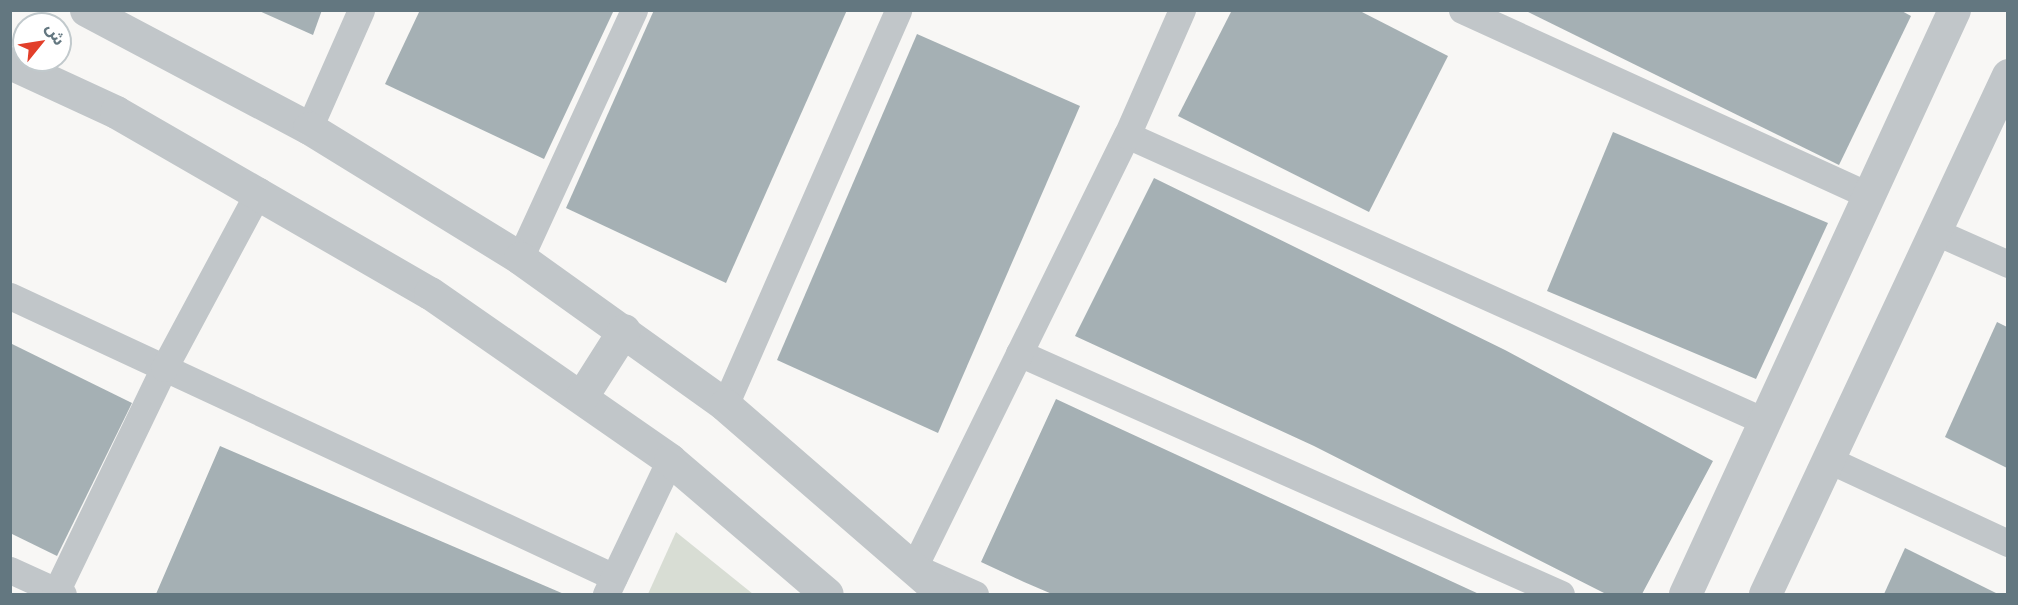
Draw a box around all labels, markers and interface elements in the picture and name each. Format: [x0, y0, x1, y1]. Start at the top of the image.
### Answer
north arrow [12, 12, 72, 72]
text: ش [43, 20, 70, 48]

